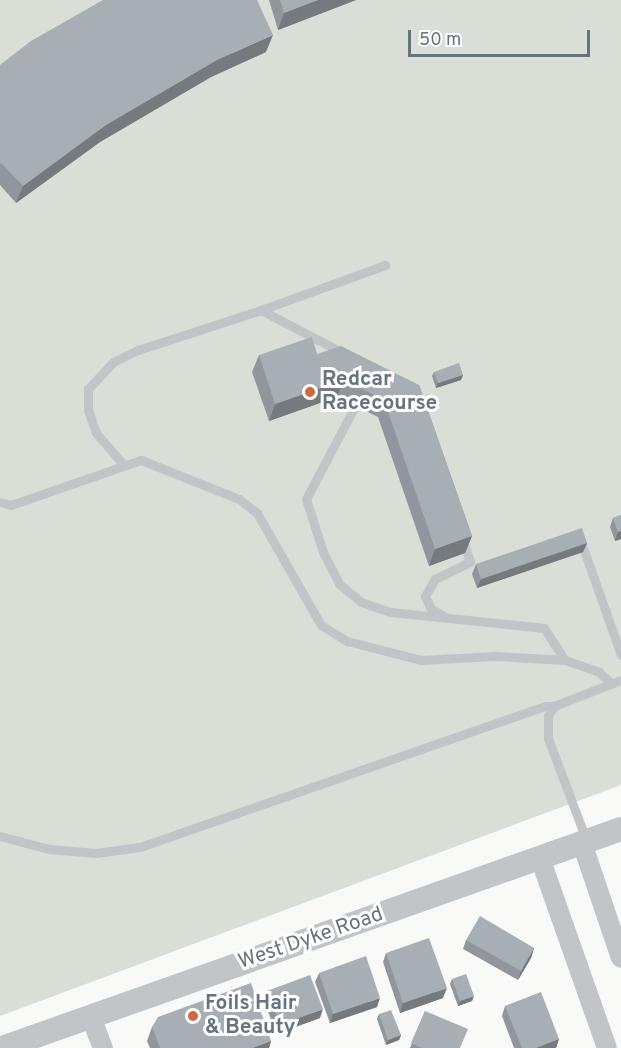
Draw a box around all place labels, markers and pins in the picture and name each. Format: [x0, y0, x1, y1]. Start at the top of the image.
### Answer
place label: Redcar Racecourse [322, 367, 437, 417]
marker: Redcar Racecourse [303, 385, 317, 399]
place label: Foils Hair & Beauty [205, 991, 297, 1041]
marker: Foils Hair & Beauty [186, 1009, 200, 1023]

